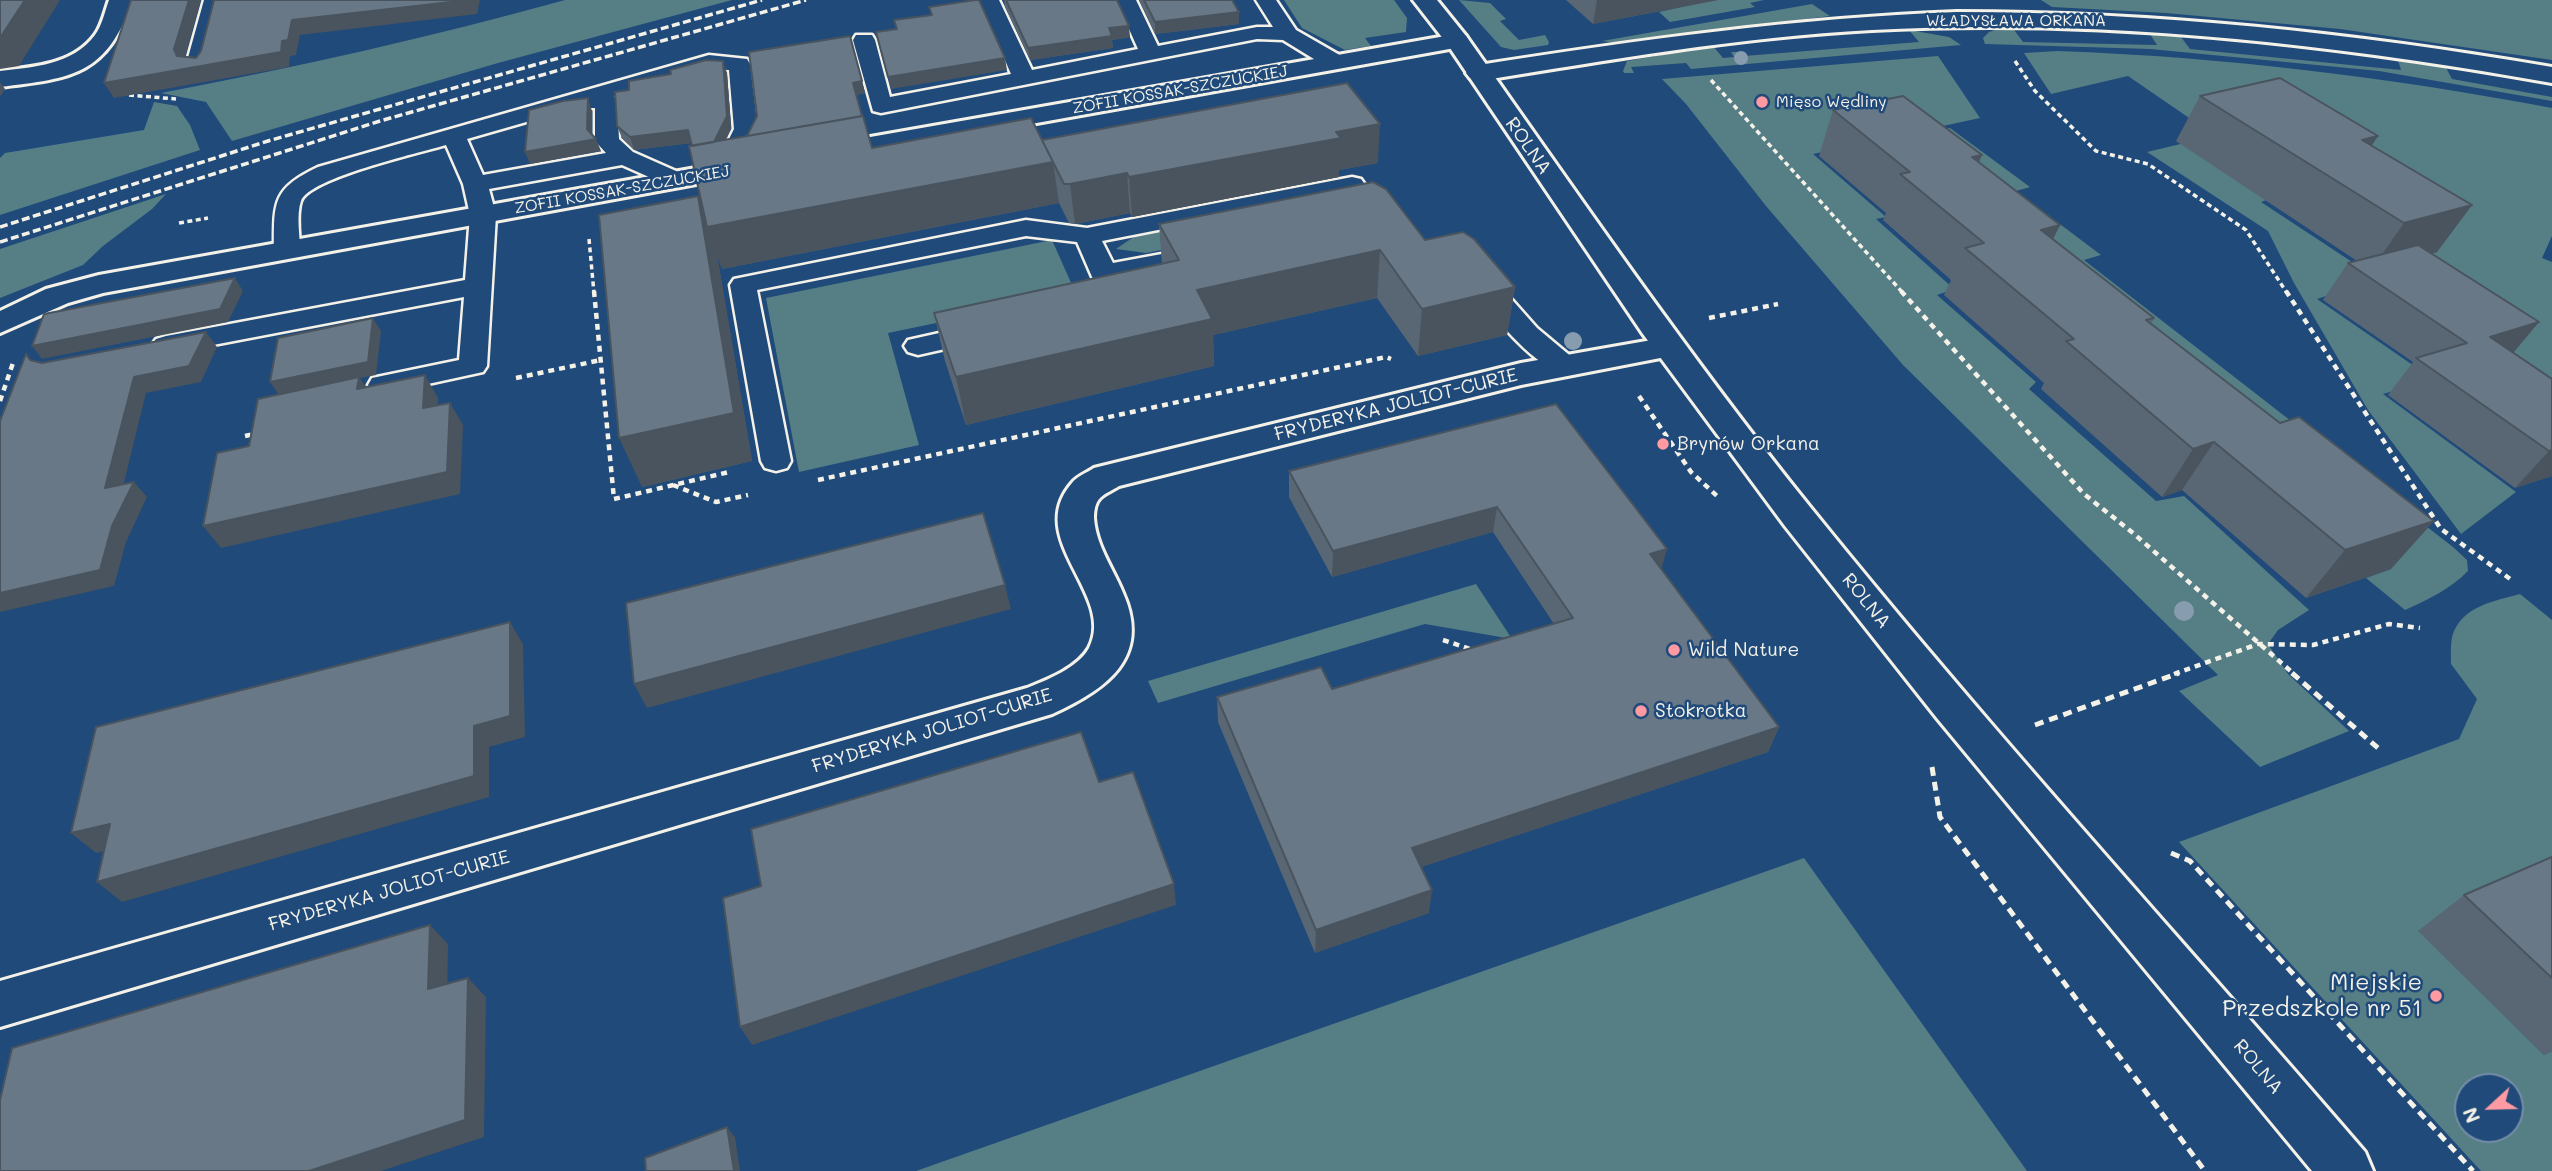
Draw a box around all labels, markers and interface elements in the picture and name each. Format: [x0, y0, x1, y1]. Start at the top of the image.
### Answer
street label: WŁADYSŁAWA ORKANA [1926, 11, 2106, 31]
street label: ZOFII KOSSAK-SZCZUCKIEJ [1071, 62, 1289, 118]
place label: Mięso Wędliny [1776, 92, 1886, 112]
marker: Mięso Wędliny [1754, 94, 1770, 110]
street label: ROLNA [1500, 113, 1556, 179]
street label: ZOFII KOSSAK-SZCZUCKIEJ [513, 162, 731, 218]
street label: FRYDERYKA JOLIOT-CURIE [1272, 364, 1520, 446]
place label: Brynów Orkana [1677, 433, 1820, 455]
marker: Brynów Orkana [1655, 436, 1671, 452]
street label: ROLNA [1837, 569, 1895, 633]
place label: Wild Nature [1688, 639, 1799, 661]
marker: Wild Nature [1666, 642, 1682, 658]
street label: FRYDERYKA JOLIOT-CURIE [809, 684, 1055, 778]
place label: Stokrotka [1655, 700, 1747, 722]
marker: Stokrotka [1633, 703, 1649, 719]
street label: FRYDERYKA JOLIOT-CURIE [266, 846, 512, 936]
place label: Miejskie Przedszkole nr 51 [2222, 969, 2422, 1023]
marker: Miejskie Przedszkole nr 51 [2428, 988, 2444, 1004]
street label: ROLNA [2229, 1035, 2287, 1099]
north arrow [2454, 1073, 2524, 1143]
text: N [2457, 1104, 2485, 1127]

